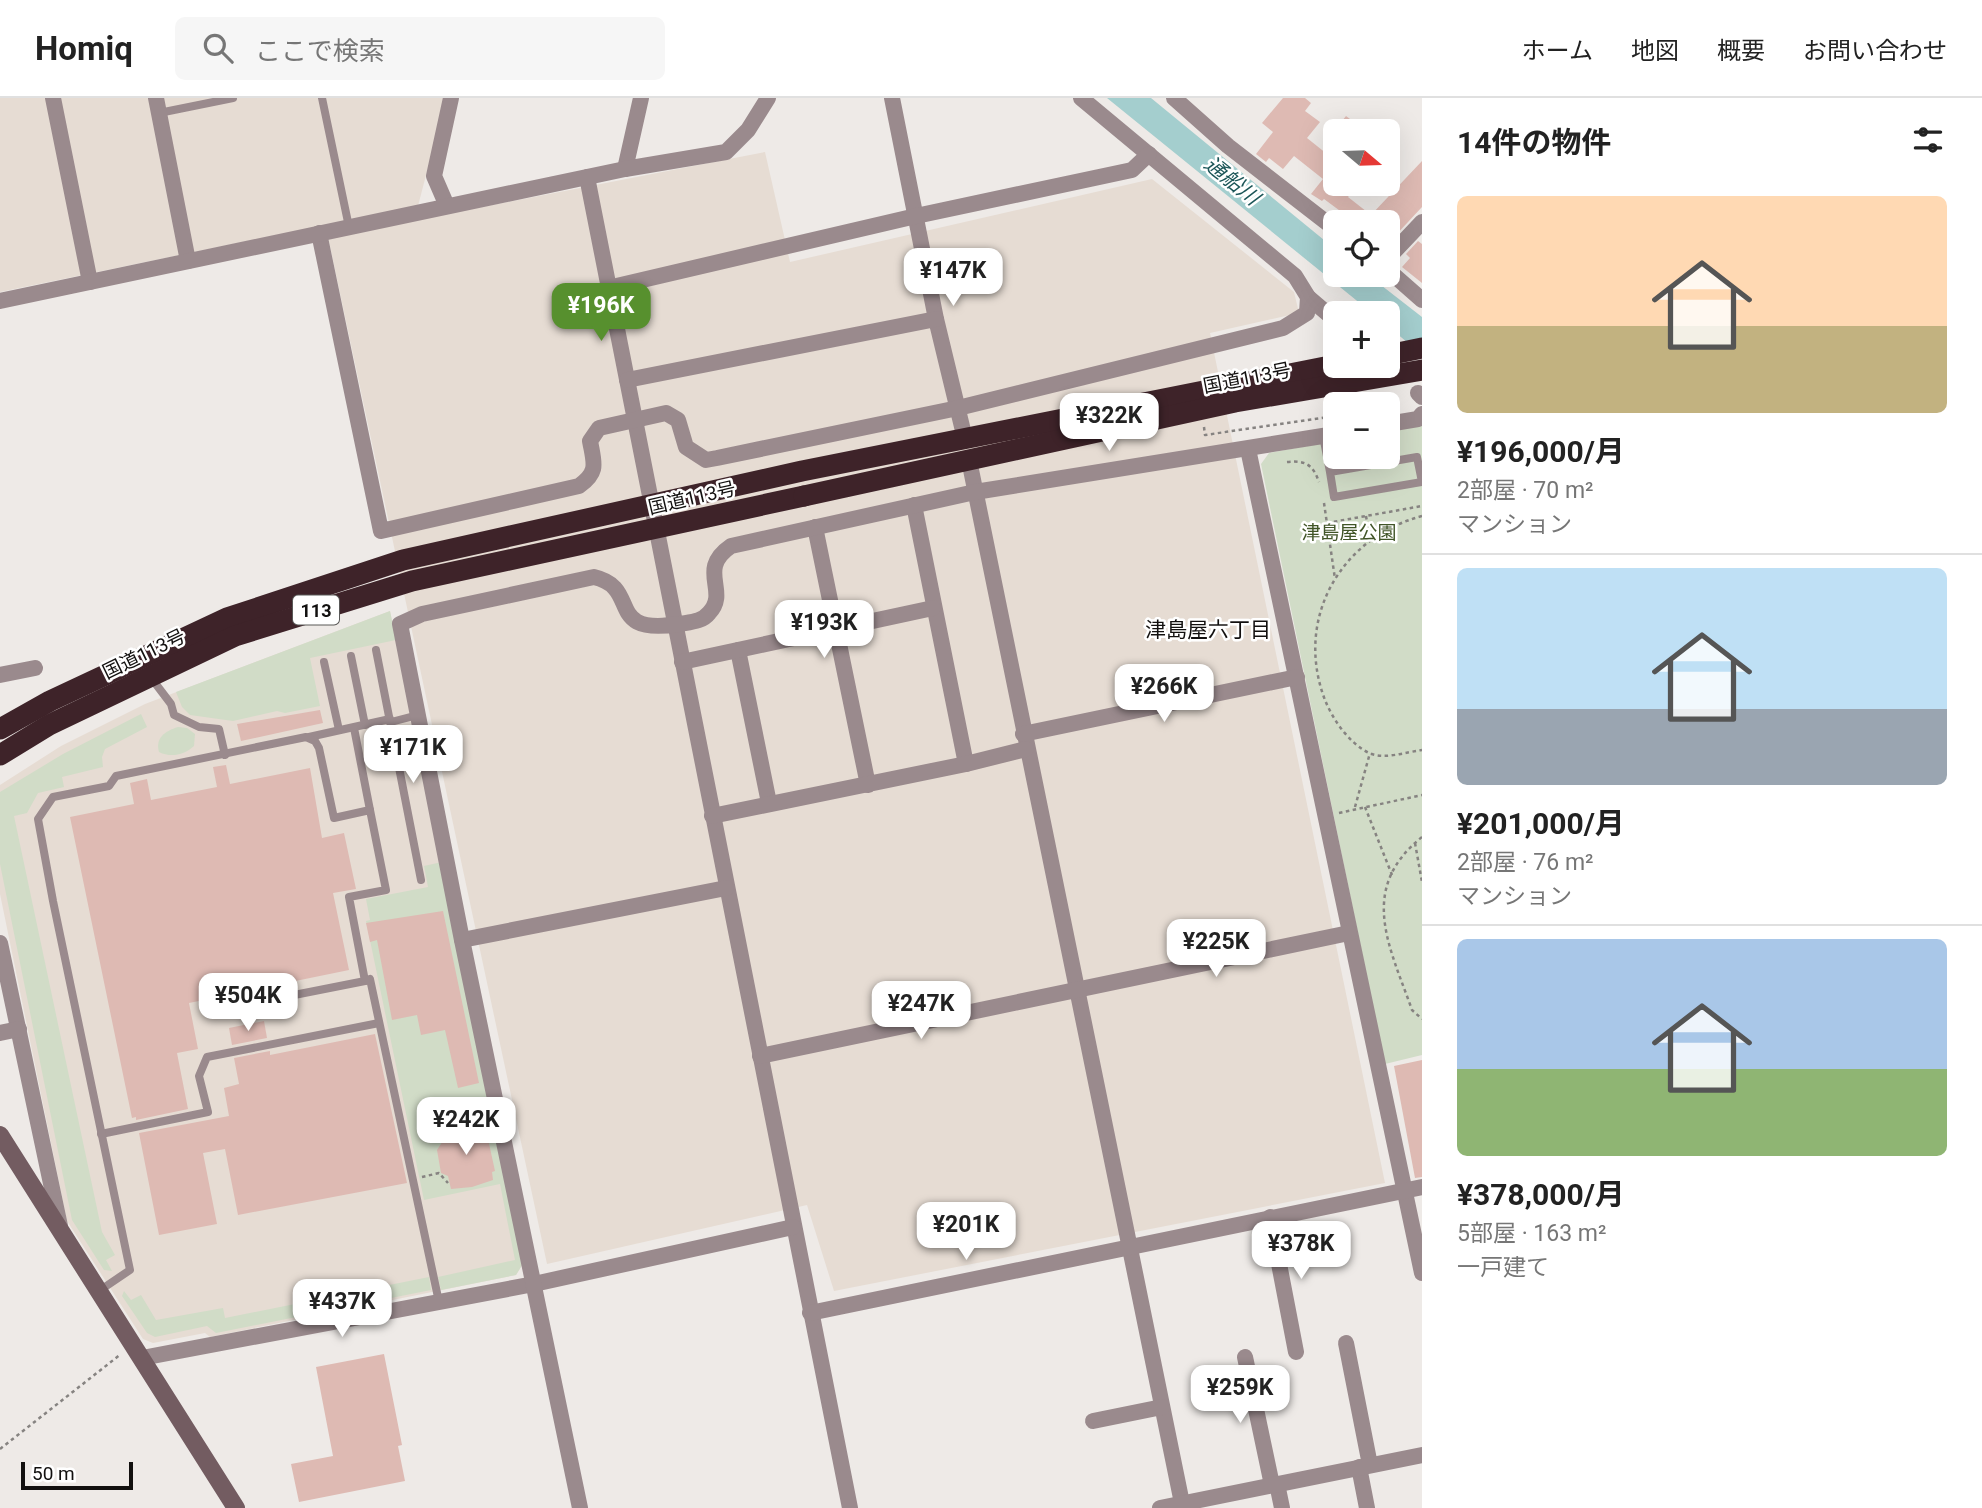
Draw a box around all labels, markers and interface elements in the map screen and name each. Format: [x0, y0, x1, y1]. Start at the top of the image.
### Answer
search box [175, 17, 665, 80]
text: Homiq [35, 29, 133, 68]
icon: search [199, 29, 237, 67]
text: ここで検索 [255, 36, 385, 66]
text: ホーム [1522, 37, 1593, 65]
text: 地図 [1631, 37, 1679, 65]
text: 概要 [1717, 37, 1765, 65]
text: お問い合わせ [1803, 37, 1947, 65]
north arrow [1323, 119, 1400, 196]
map controls [1323, 119, 1400, 469]
icon: filters [1909, 121, 1947, 159]
text: 14件の物件 [1457, 125, 1611, 160]
water label: 通船川 [1200, 152, 1266, 211]
button: locate [1323, 210, 1400, 287]
icon: home [1639, 242, 1765, 368]
pin: ¥147K [904, 248, 1002, 308]
text: ¥147K [920, 257, 986, 284]
pin: ¥196K [552, 284, 650, 343]
text: ¥196K [568, 292, 634, 319]
button: + [1323, 301, 1400, 378]
street label: 国道113号 [1201, 358, 1293, 398]
button: − [1323, 392, 1400, 469]
pin: ¥322K [1060, 394, 1158, 453]
text: ¥322K [1076, 402, 1142, 429]
text: ¥196,000/月 [1457, 434, 1625, 469]
street label: 国道113号 [646, 477, 738, 519]
text: 2部屋 · 70 m² [1457, 477, 1594, 504]
text: マンション [1457, 511, 1572, 538]
park label: 津島屋公園 [1301, 521, 1397, 544]
road number: 113 [293, 596, 339, 624]
pin: ¥193K [775, 601, 873, 660]
text: ¥193K [791, 609, 857, 636]
icon: home [1639, 614, 1765, 740]
district label: 津島屋六丁目 [1145, 618, 1271, 642]
street label: 国道113号 [99, 624, 189, 684]
pin: ¥266K [1115, 664, 1213, 724]
text: ¥266K [1131, 673, 1197, 700]
pin: ¥171K [364, 726, 462, 785]
text: ¥171K [380, 734, 446, 761]
text: ¥201,000/月 [1457, 806, 1625, 841]
text: 2部屋 · 76 m² [1457, 849, 1594, 876]
text: マンション [1457, 883, 1572, 910]
pin: ¥225K [1167, 920, 1265, 979]
text: ¥225K [1183, 928, 1249, 955]
pin: ¥504K [199, 974, 297, 1033]
text: ¥504K [215, 982, 281, 1009]
pin: ¥247K [872, 982, 970, 1041]
icon: home [1639, 985, 1765, 1111]
text: ¥247K [888, 990, 954, 1017]
pin: ¥242K [417, 1098, 515, 1157]
text: ¥242K [433, 1106, 499, 1133]
text: ¥378,000/月 [1457, 1177, 1625, 1212]
pin: ¥201K [917, 1202, 1015, 1262]
text: ¥201K [933, 1211, 999, 1238]
text: 5部屋 · 163 m² [1457, 1220, 1606, 1247]
pin: ¥378K [1252, 1222, 1350, 1281]
text: ¥378K [1268, 1230, 1334, 1257]
text: 一戸建て [1457, 1254, 1549, 1281]
pin: ¥437K [293, 1280, 391, 1339]
text: ¥437K [309, 1288, 375, 1315]
pin: ¥259K [1191, 1366, 1289, 1425]
text: ¥259K [1207, 1374, 1273, 1401]
scale bar [21, 1459, 133, 1491]
text: 50 m [32, 1462, 75, 1485]

